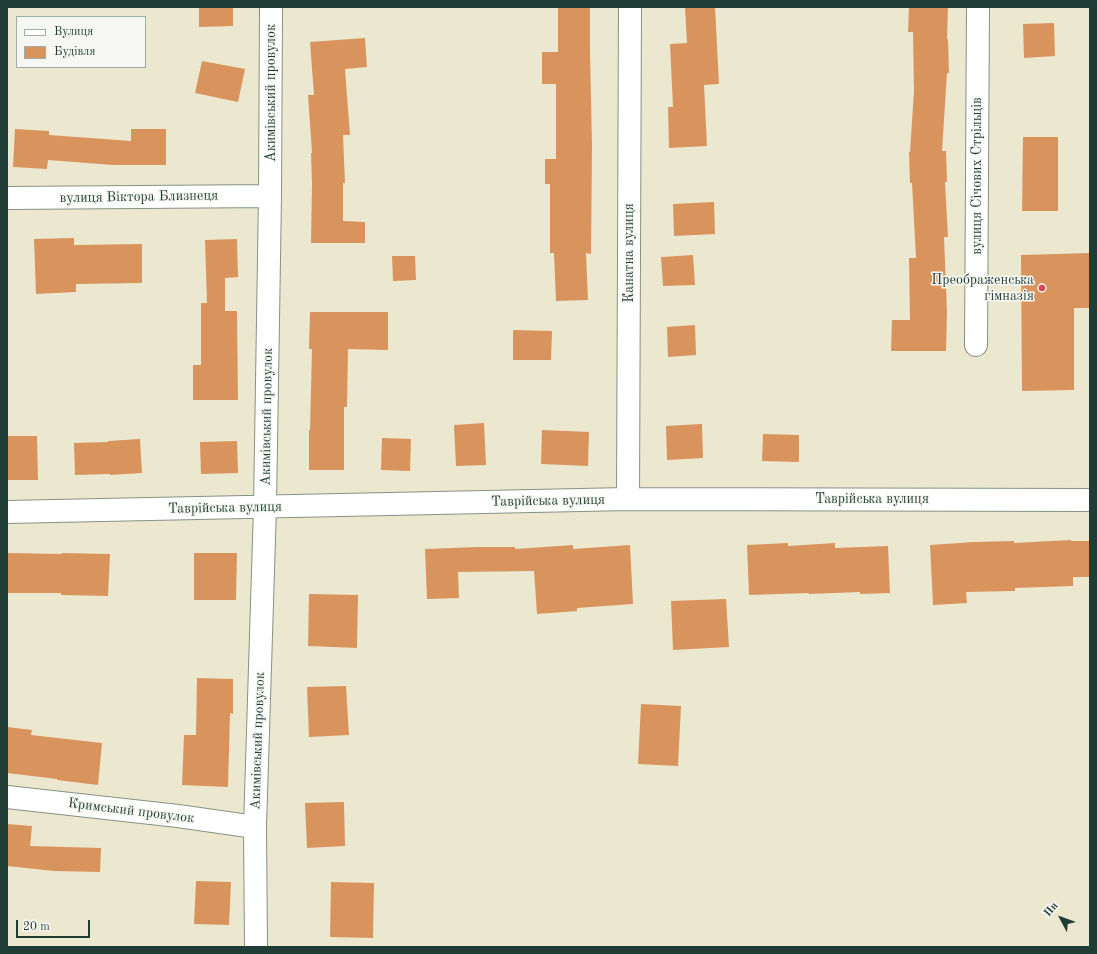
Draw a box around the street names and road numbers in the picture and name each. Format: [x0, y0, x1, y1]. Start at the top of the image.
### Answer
street label: Акимівський провулок [263, 24, 279, 162]
street label: вулиця Січових Стрільців [969, 97, 985, 255]
street label: вулиця Віктора Близнеця [60, 187, 218, 207]
street label: Канатна вулиця [621, 203, 637, 303]
street label: Акимівський провулок [257, 348, 277, 486]
street label: Таврійська вулиця [815, 491, 929, 507]
street label: Таврійська вулиця [491, 492, 605, 510]
street label: Таврійська вулиця [168, 499, 282, 517]
street label: Акимівський провулок [247, 672, 269, 810]
street label: Кримський провулок [67, 795, 195, 827]

